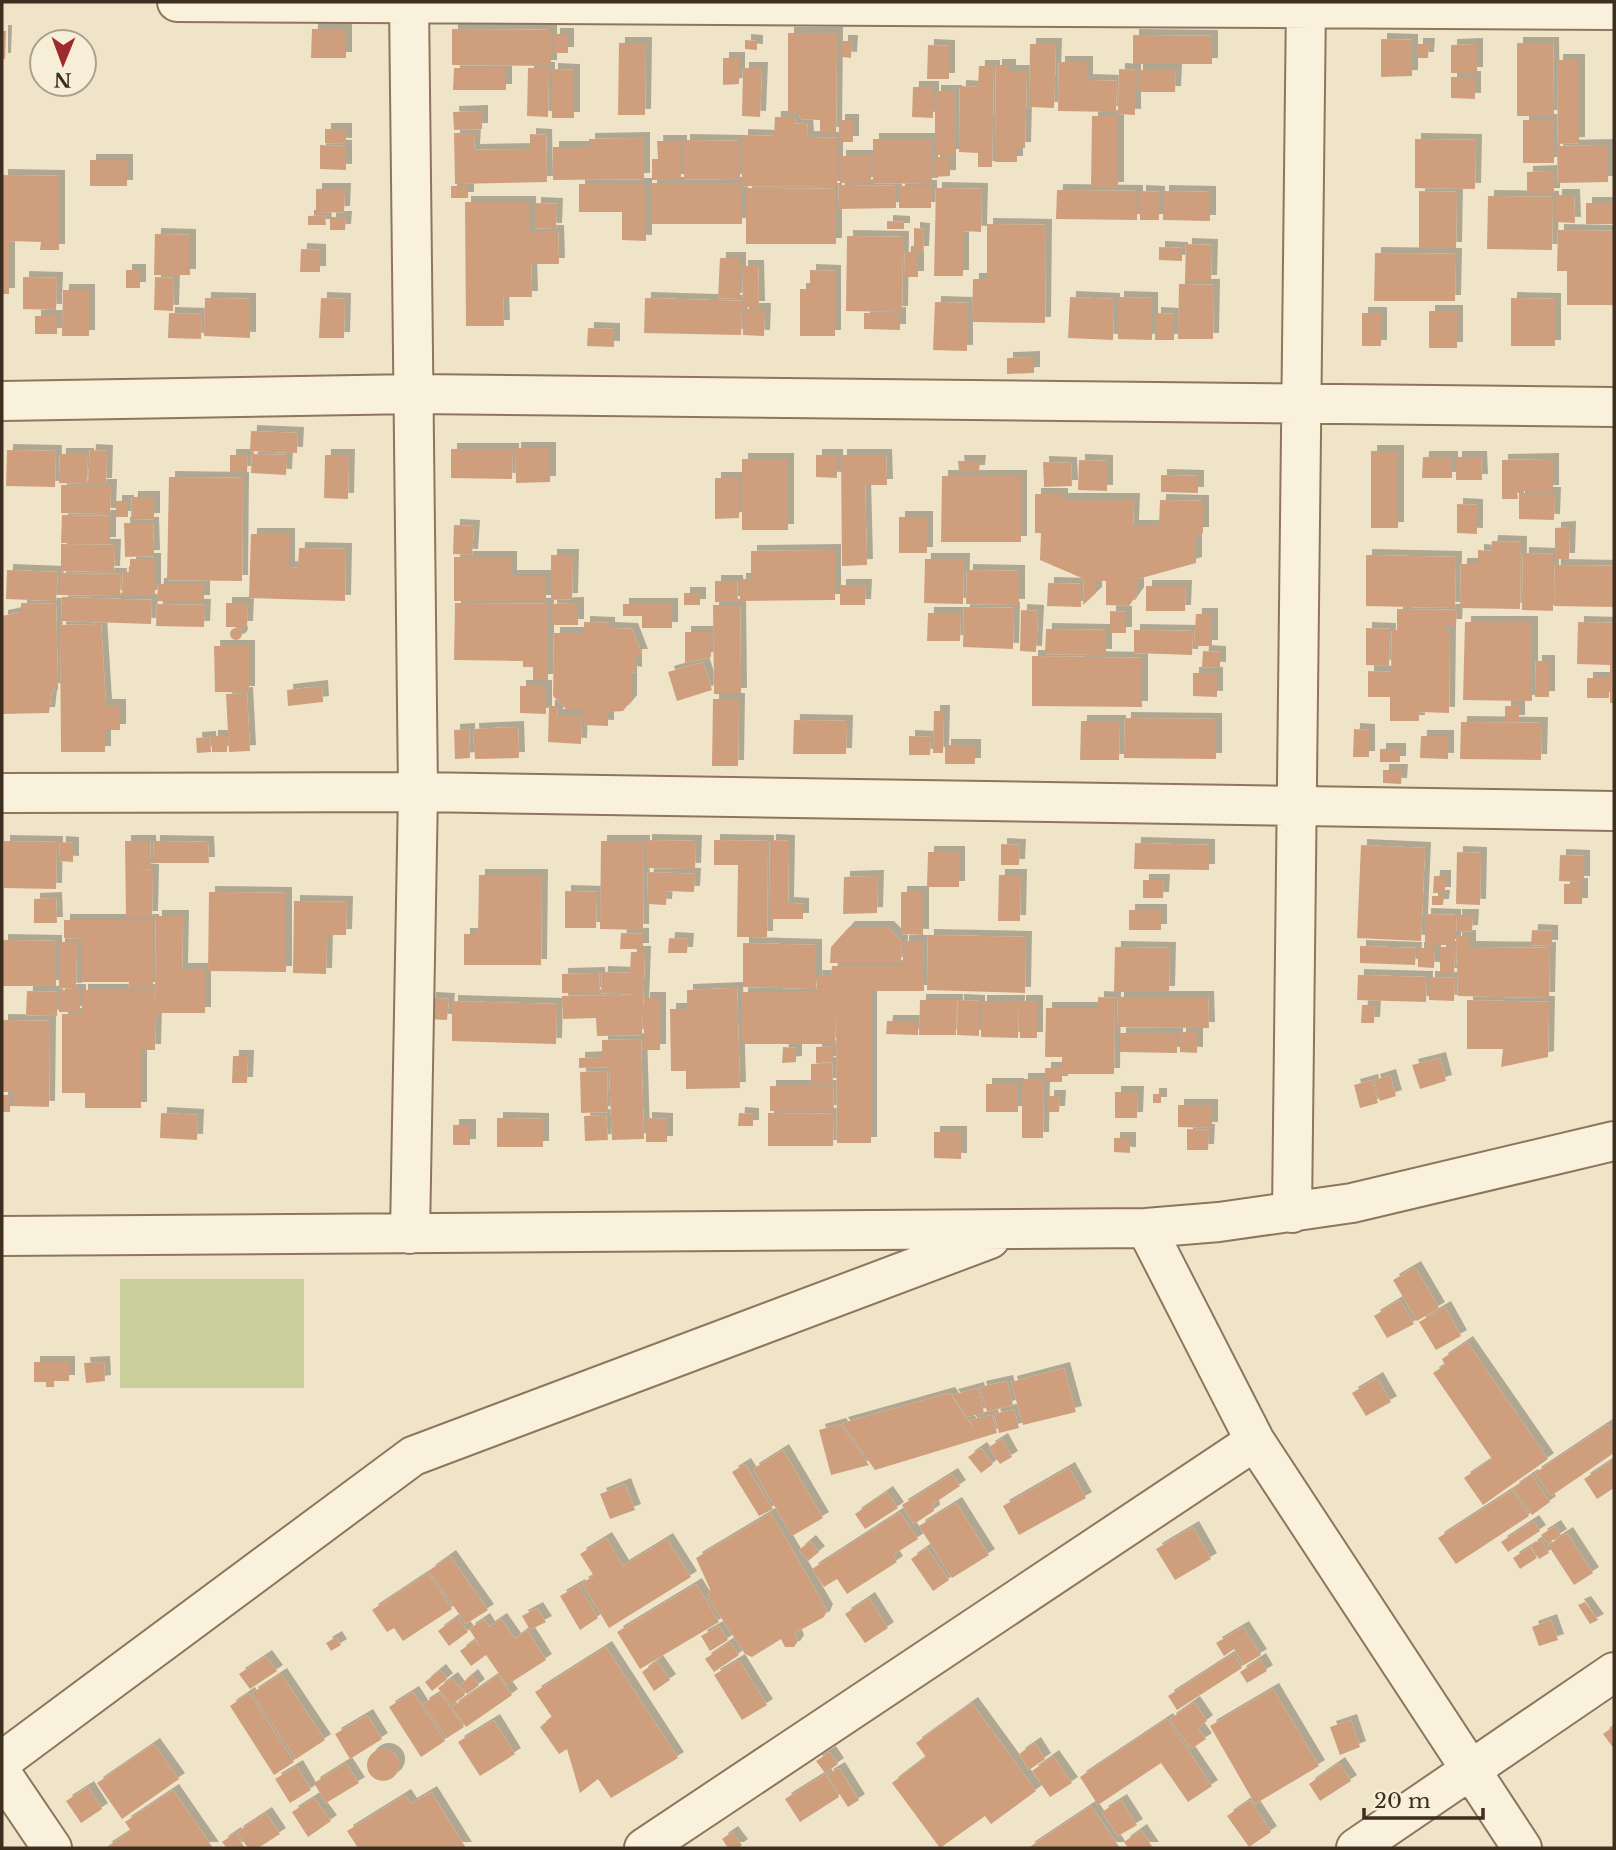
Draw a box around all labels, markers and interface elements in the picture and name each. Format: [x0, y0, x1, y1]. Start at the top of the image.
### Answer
north arrow [28, 28, 98, 98]
text: N [53, 68, 72, 91]
scale bar [1364, 1776, 1483, 1820]
text: 20 m [1374, 1788, 1431, 1814]

